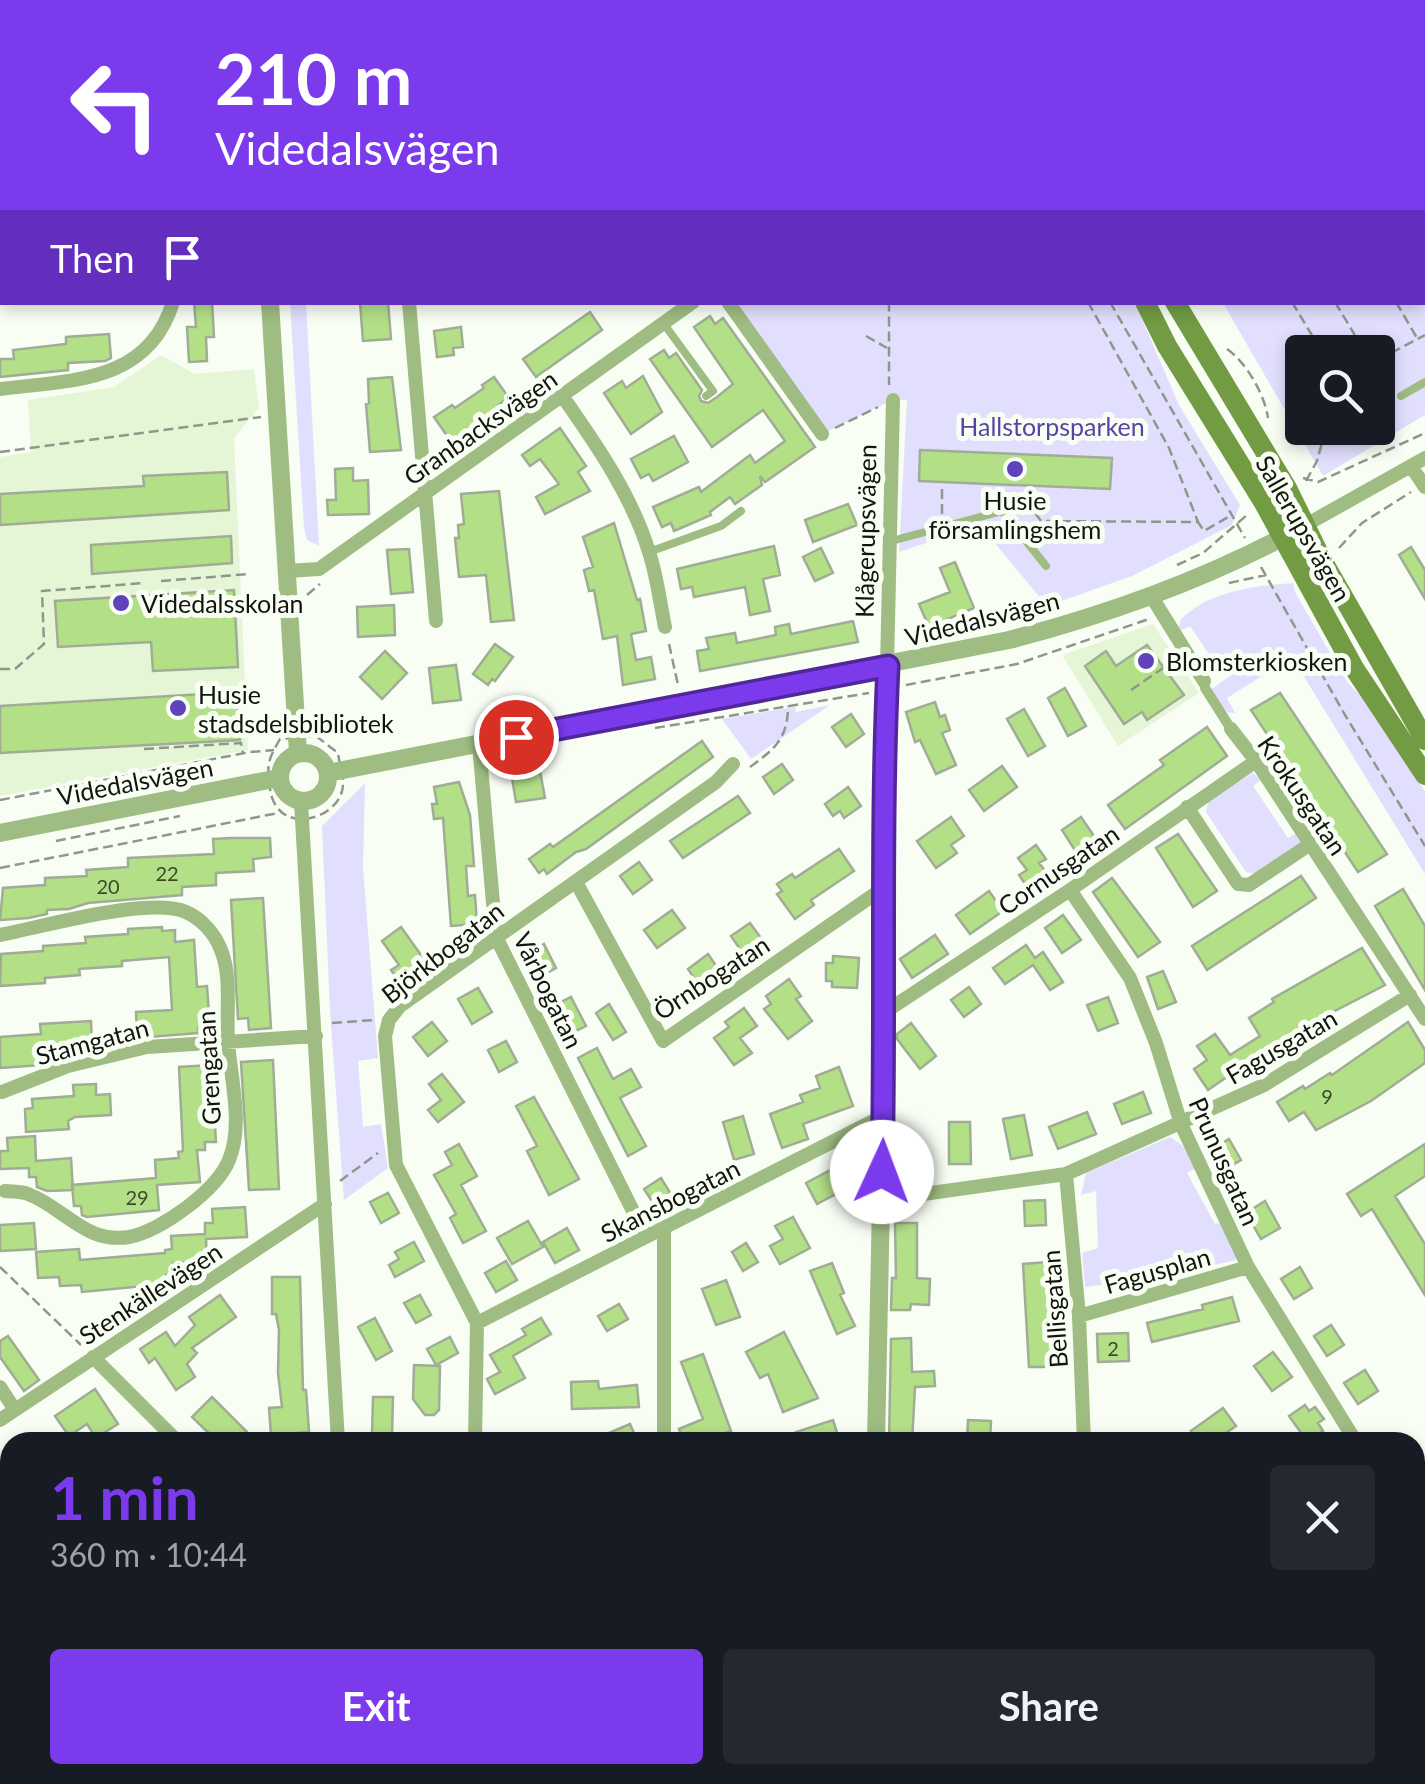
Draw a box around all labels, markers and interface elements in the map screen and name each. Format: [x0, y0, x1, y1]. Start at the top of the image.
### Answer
text: 210 m [215, 36, 412, 120]
icon: left [50, 40, 180, 170]
text: Videdalsvägen [215, 121, 500, 175]
icon: arrive [155, 230, 210, 285]
text: Then [50, 235, 135, 281]
map controls [1285, 335, 1395, 445]
button: search [1285, 335, 1395, 445]
street label: Granbacksvägen [398, 363, 562, 491]
park label: Hallstorpsparken [959, 411, 1145, 441]
street label: Klågerupsvägen [848, 444, 882, 618]
street label: Sallerupsvägen [1250, 450, 1358, 606]
marker: Husie församlingshem [1004, 458, 1026, 480]
place label: Husie församlingshem [929, 485, 1101, 544]
street label: Videdalsvägen [902, 584, 1062, 652]
place label: Videdalsskolan [141, 588, 304, 618]
marker: Videdalsskolan [110, 592, 132, 614]
place label: Blomsterkiosken [1166, 646, 1347, 676]
marker: Blomsterkiosken [1135, 650, 1157, 672]
place label: Husie stadsdelsbibliotek [198, 679, 394, 738]
pin [474, 695, 559, 780]
marker: Husie stadsdelsbibliotek [167, 697, 189, 719]
icon: arrive [489, 710, 544, 765]
street label: Krokusgatan [1252, 730, 1354, 860]
street label: Videdalsvägen [55, 751, 215, 811]
street label: Cornusgatan [992, 818, 1124, 920]
house number: 22 [155, 861, 179, 885]
house number: 20 [96, 874, 120, 898]
street label: Björkbogatan [375, 895, 509, 1009]
street label: Vårbogatan [508, 927, 590, 1053]
street label: Örnbogatan [648, 929, 774, 1025]
street label: Fagusgatan [1220, 1002, 1342, 1090]
street label: Grengatan [190, 1010, 226, 1126]
street label: Stamgatan [32, 1012, 152, 1070]
house number: 9 [1321, 1084, 1333, 1108]
street label: Prunusgatan [1183, 1092, 1267, 1230]
position arrow [830, 1120, 934, 1224]
street label: Skansbogatan [595, 1152, 745, 1248]
house number: 29 [125, 1185, 149, 1209]
street label: Stenkällevägen [73, 1236, 227, 1350]
street label: Fagusplan [1101, 1241, 1213, 1299]
street label: Bellisgatan [1035, 1249, 1073, 1369]
house number: 2 [1107, 1336, 1119, 1360]
text: 1 min [50, 1461, 199, 1533]
button: close [1270, 1465, 1375, 1570]
text: 360 m · 10:44 [50, 1535, 247, 1574]
button: Exit [50, 1649, 703, 1764]
button: Share [723, 1649, 1375, 1764]

